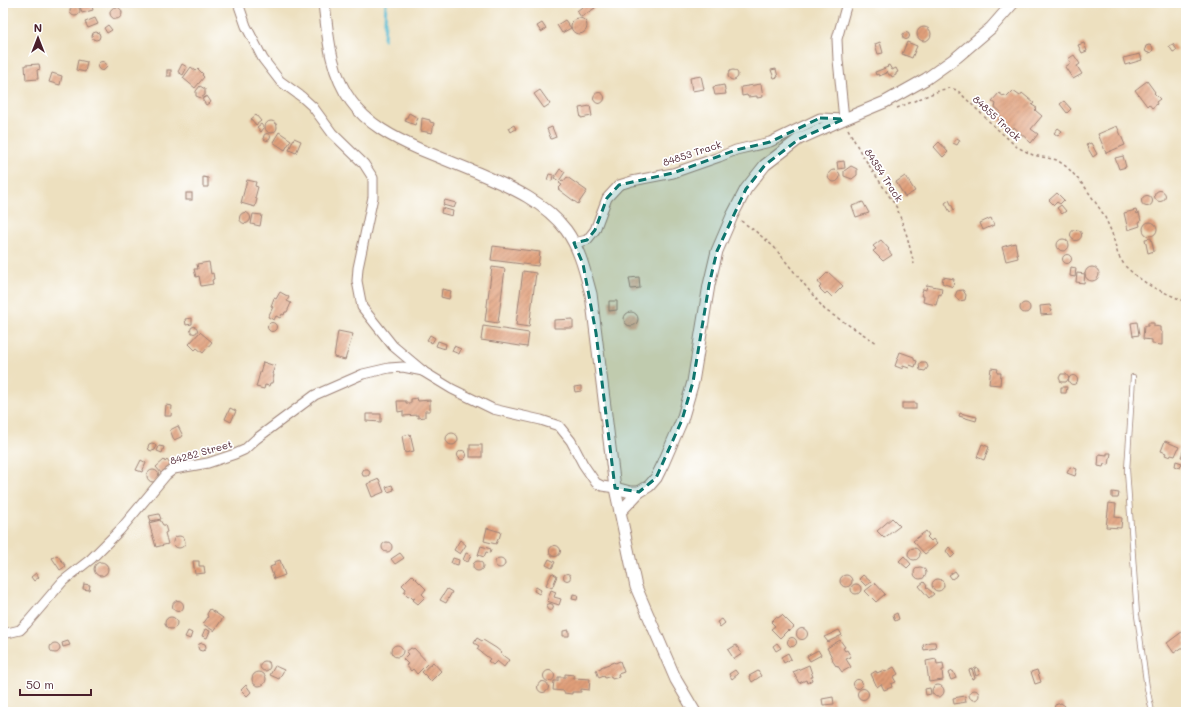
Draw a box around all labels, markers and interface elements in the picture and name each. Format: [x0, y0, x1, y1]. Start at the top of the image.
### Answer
north arrow [18, 18, 58, 58]
text: N [34, 20, 42, 35]
street label: 84855 Track [970, 92, 1024, 144]
street label: 84853 Track [661, 137, 723, 169]
street label: 84354 Track [862, 146, 906, 204]
street label: 84282 Street [168, 436, 234, 468]
scale bar [20, 671, 91, 697]
text: 50 m [26, 676, 54, 692]

